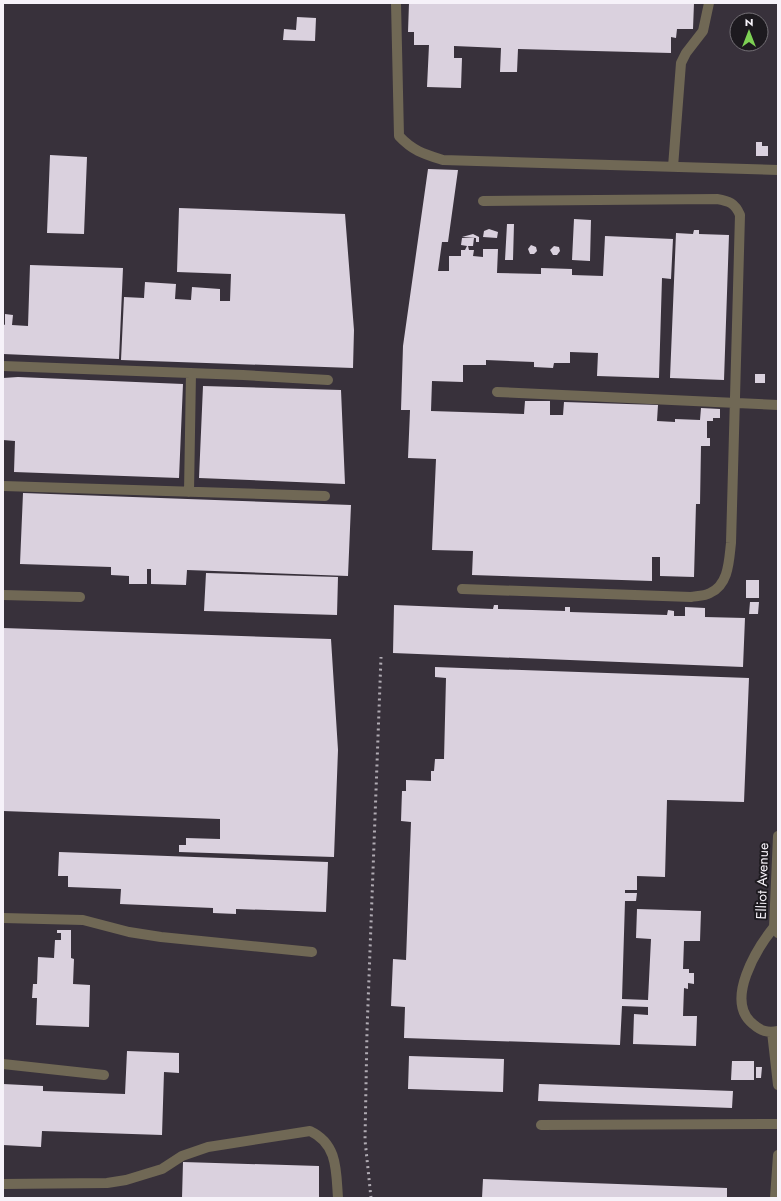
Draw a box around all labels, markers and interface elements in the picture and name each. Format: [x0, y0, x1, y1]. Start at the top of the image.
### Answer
north arrow [729, 12, 769, 52]
text: N [745, 14, 753, 30]
street label: Elliot Avenue [751, 842, 773, 920]

